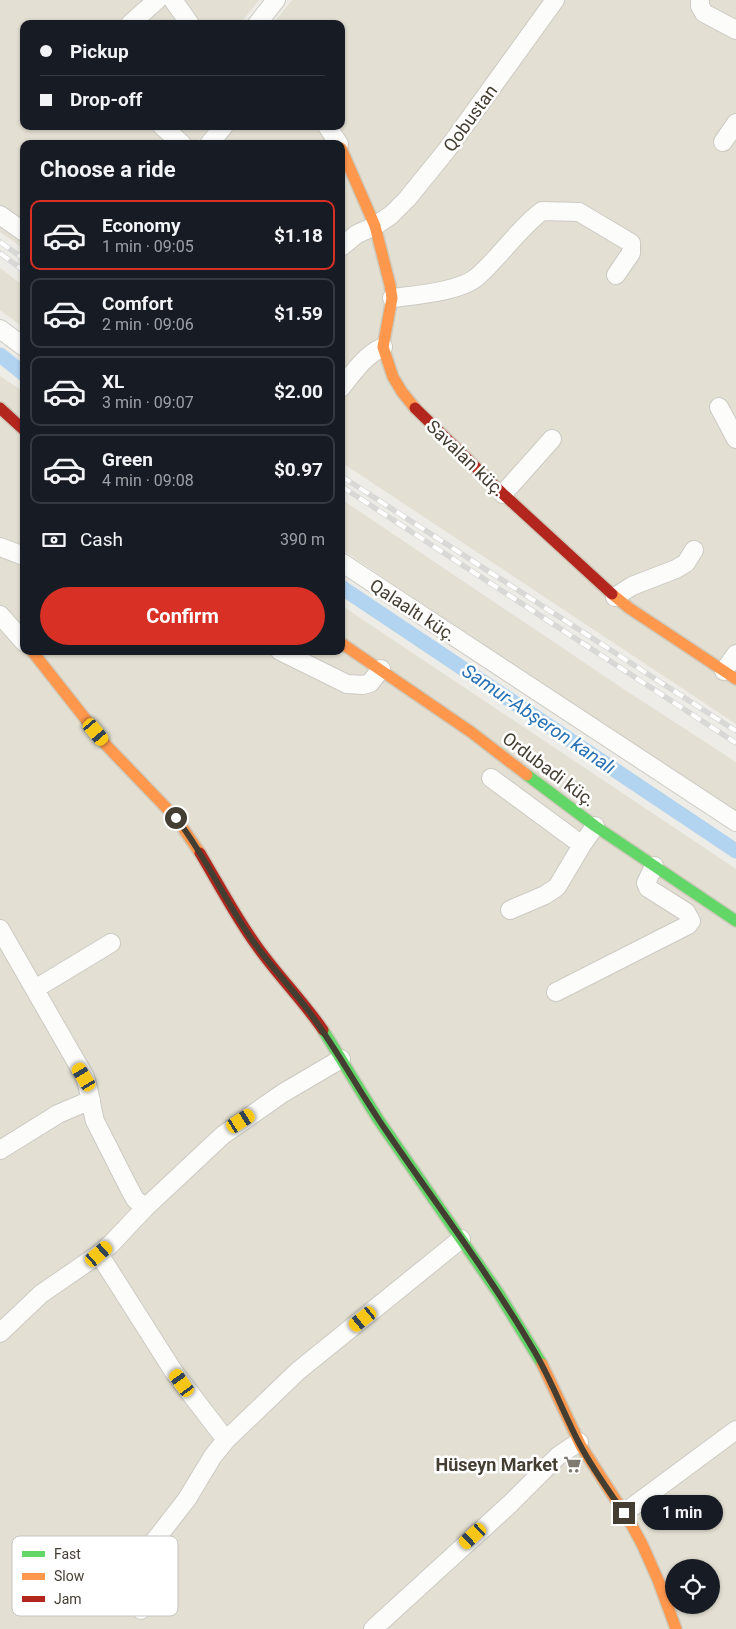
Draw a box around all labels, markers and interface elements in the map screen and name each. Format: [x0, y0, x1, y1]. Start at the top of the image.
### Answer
text: Pickup [70, 40, 129, 63]
street label: Qobustan [439, 80, 501, 156]
text: Drop-off [70, 88, 142, 111]
text: Choose a ride [40, 157, 176, 182]
icon: car [42, 213, 87, 258]
text: Economy [102, 214, 181, 237]
text: $1.18 [274, 224, 323, 247]
text: 1 min · 09:05 [102, 237, 194, 256]
icon: car [42, 291, 87, 336]
text: Comfort [102, 292, 173, 315]
text: $1.59 [274, 302, 323, 325]
text: 2 min · 09:06 [102, 315, 194, 334]
icon: car [42, 369, 87, 414]
text: XL [102, 370, 124, 393]
text: $2.00 [274, 380, 323, 403]
text: 3 min · 09:07 [102, 393, 194, 412]
street label: Savalan küç. [423, 416, 509, 500]
icon: car [42, 447, 87, 492]
text: Green [102, 448, 153, 471]
text: $0.97 [274, 458, 323, 481]
text: 4 min · 09:08 [102, 471, 194, 490]
icon: cash [40, 526, 68, 554]
text: Cash [80, 528, 123, 551]
text: 390 m [280, 530, 325, 549]
street label: Qalaaltı küç. [366, 574, 460, 646]
button: Confirm [40, 587, 325, 645]
water label: Samur-Abşeron kanalı [458, 659, 620, 779]
car [80, 716, 111, 748]
street label: Ordubadi küç. [499, 727, 599, 811]
route start [165, 807, 187, 829]
car [69, 1060, 98, 1094]
car [224, 1107, 257, 1135]
car [82, 1238, 115, 1270]
car [346, 1304, 379, 1334]
car [167, 1366, 196, 1400]
place label: Hüseyn Market [435, 1454, 558, 1475]
supermarket icon: Hüseyn Market [562, 1454, 582, 1474]
callout: 1 min [642, 1496, 724, 1530]
route end [613, 1502, 635, 1524]
text: 1 min [662, 1503, 702, 1522]
car [456, 1520, 489, 1552]
legend [12, 1536, 178, 1616]
text: Fast [54, 1546, 81, 1562]
map controls [665, 1559, 720, 1614]
button: locate [665, 1559, 720, 1614]
text: Slow [54, 1568, 85, 1584]
text: Jam [54, 1591, 82, 1607]

